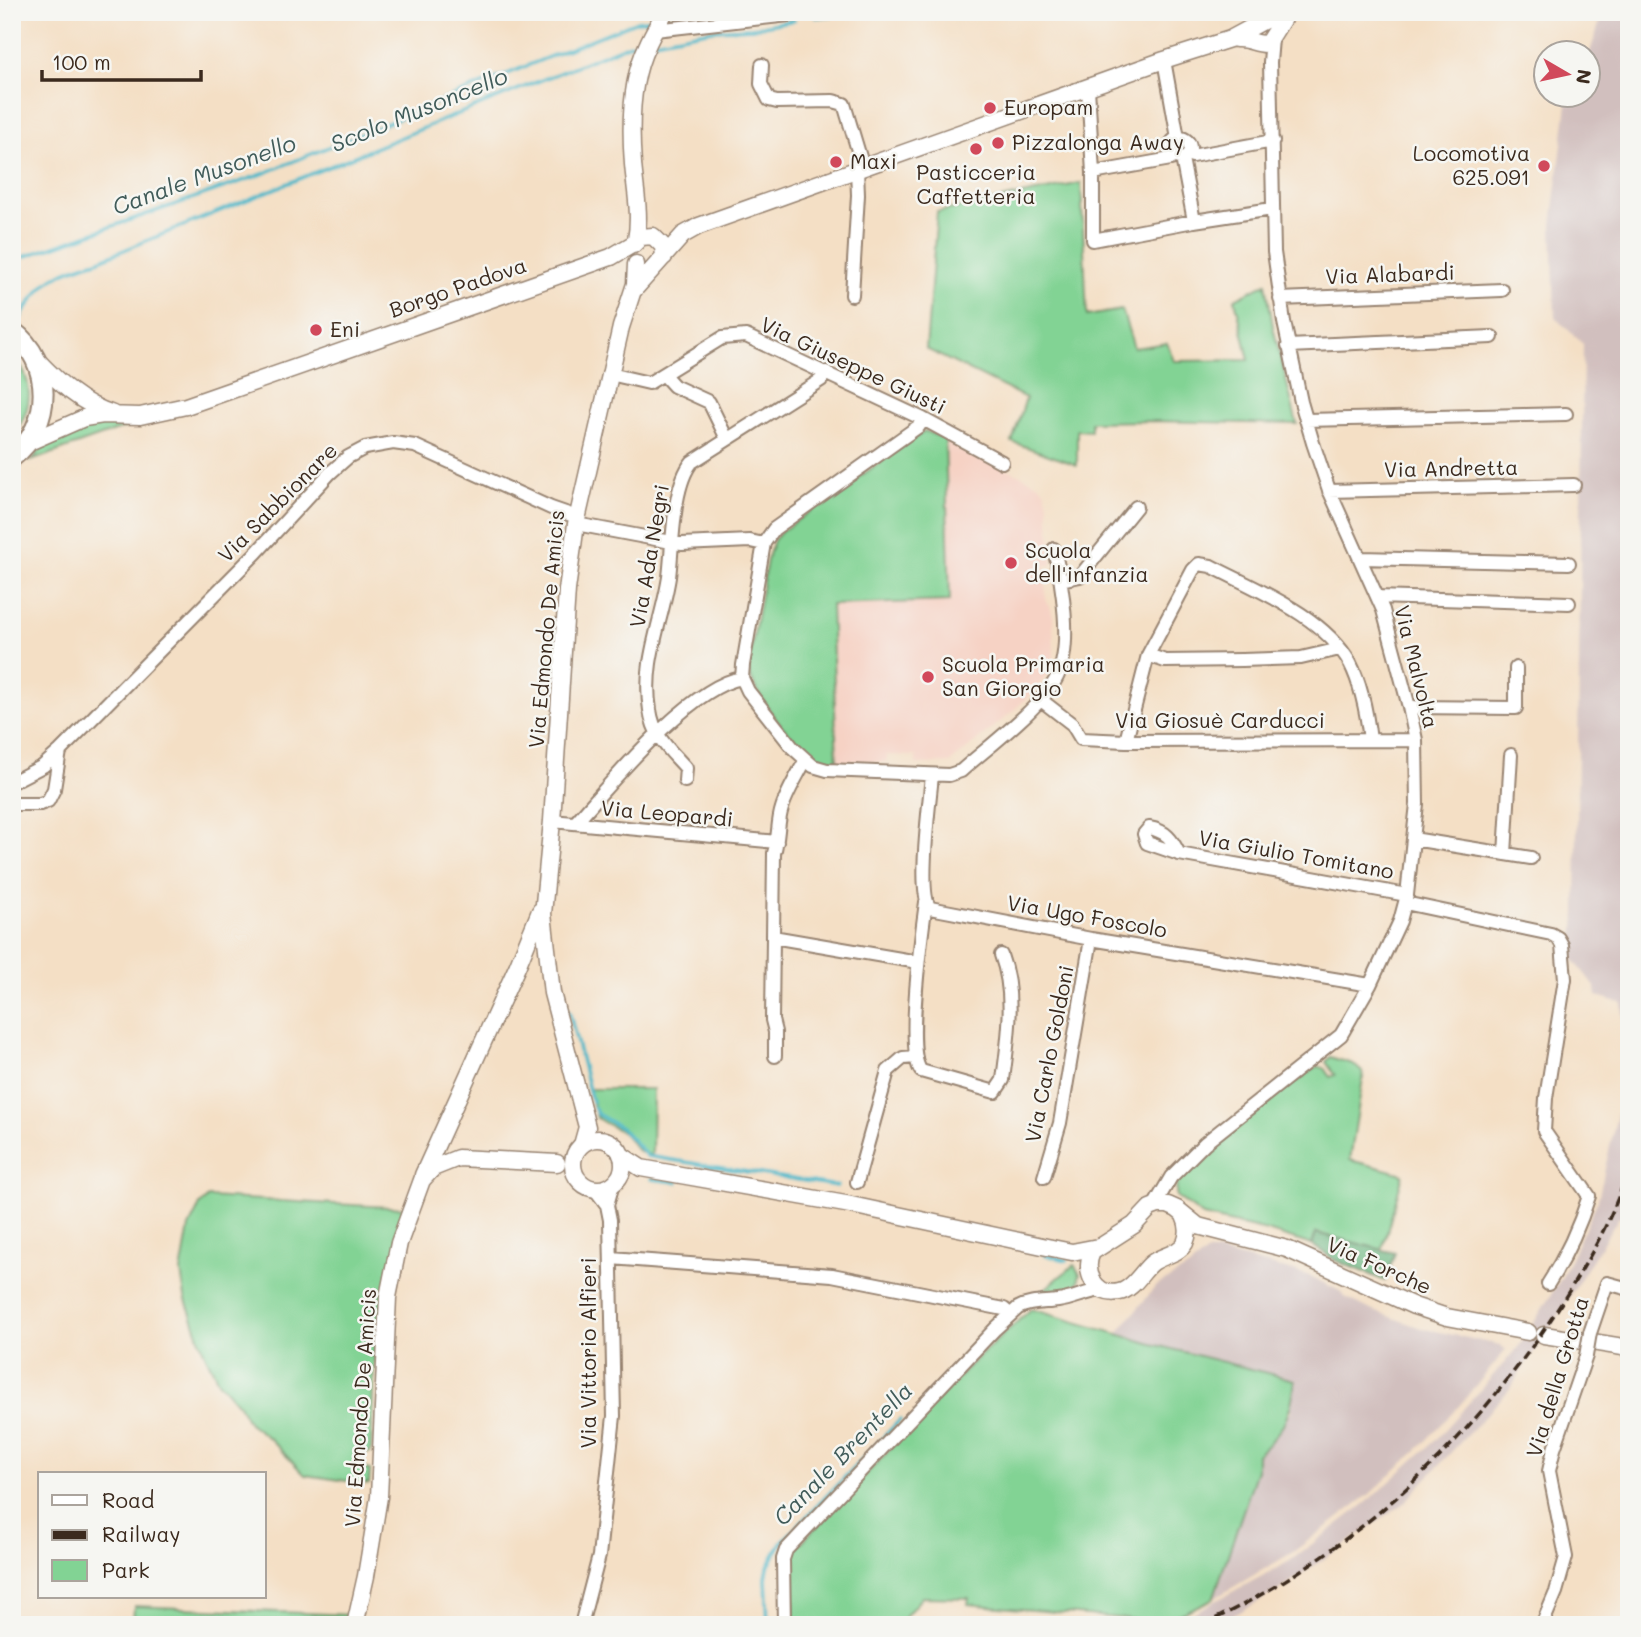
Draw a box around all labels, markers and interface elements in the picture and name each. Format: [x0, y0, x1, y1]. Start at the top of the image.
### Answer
scale bar [42, 38, 201, 82]
north arrow [1532, 38, 1602, 108]
text: 100 m [52, 48, 111, 75]
water label: Scolo Musoncello [326, 60, 512, 158]
text: N [1571, 68, 1598, 86]
place label: Europam [1004, 93, 1093, 120]
marker: Europam [982, 100, 998, 116]
water label: Canale Musonello [108, 127, 300, 221]
place label: Pizzalonga Away [1012, 128, 1184, 155]
marker: Pizzalonga Away [990, 135, 1006, 151]
place label: Locomotiva 625.091 [1413, 139, 1530, 190]
marker: Pasticceria Caffetteria [968, 141, 984, 157]
place label: Maxi [850, 147, 897, 174]
marker: Maxi [828, 154, 844, 170]
place label: Pasticceria Caffetteria [916, 158, 1036, 209]
marker: Locomotiva 625.091 [1536, 158, 1552, 174]
street label: Borgo Padova [385, 250, 530, 323]
street label: Via Alabardi [1325, 258, 1455, 289]
street label: Via Giuseppe Giusti [757, 310, 951, 419]
place label: Eni [330, 315, 360, 342]
marker: Eni [308, 322, 324, 338]
street label: Via Sabbionare [211, 436, 343, 568]
street label: Via Andretta [1384, 453, 1518, 482]
street label: Via Ada Negri [623, 482, 674, 629]
street label: Via Edmondo De Amicis [522, 509, 569, 749]
place label: Scuola dell'infanzia [1025, 536, 1149, 587]
marker: Scuola dell'infanzia [1003, 555, 1019, 571]
street label: Via Malvolta [1389, 602, 1446, 731]
place label: Scuola Primaria San Giorgio [942, 650, 1105, 701]
marker: Scuola Primaria San Giorgio [920, 669, 936, 685]
street label: Via Giosuè Carducci [1115, 706, 1325, 733]
street label: Via Leopardi [600, 793, 734, 832]
street label: Via Giulio Tomitano [1197, 823, 1396, 884]
street label: Via Ugo Foscolo [1005, 888, 1169, 943]
street label: Via Carlo Goldoni [1018, 963, 1079, 1145]
street label: Via Forche [1323, 1230, 1436, 1300]
street label: Via Vittorio Alfieri [574, 1257, 601, 1449]
street label: Via Edmondo De Amicis [338, 1288, 381, 1528]
street label: Via della Grotta [1519, 1293, 1594, 1460]
water label: Canale Brentella [766, 1375, 918, 1531]
legend [38, 1472, 266, 1598]
text: Road [102, 1486, 154, 1513]
text: Railway [102, 1520, 181, 1547]
text: Park [102, 1556, 150, 1583]

